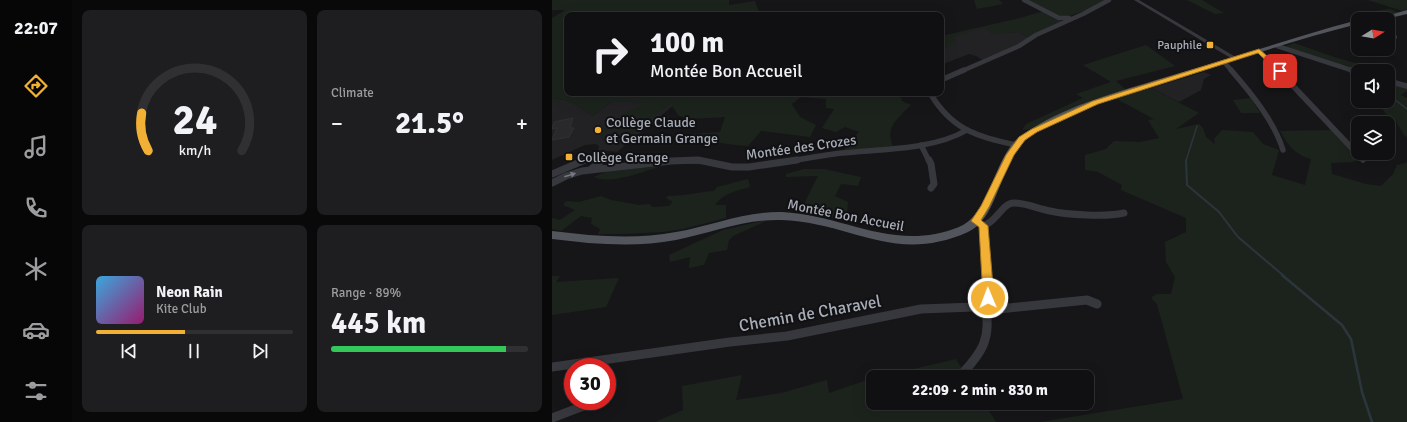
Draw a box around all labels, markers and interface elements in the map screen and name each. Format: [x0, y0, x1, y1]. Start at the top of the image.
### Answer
north arrow [1351, 12, 1395, 56]
map controls [1351, 12, 1395, 160]
text: 22:07 [14, 17, 58, 39]
text: 100 m [650, 26, 724, 60]
icon: right [584, 28, 636, 80]
place label: Pauphile [1157, 38, 1202, 53]
marker: Pauphile [1205, 40, 1215, 50]
pin [1263, 54, 1297, 88]
text: Montée Bon Accueil [650, 60, 803, 82]
icon: arrive [1269, 60, 1291, 82]
button: sound [1351, 64, 1395, 108]
icon: directions [22, 72, 50, 100]
text: Climate [331, 85, 374, 101]
text: 24 [172, 94, 217, 145]
text: 21.5° [395, 105, 464, 142]
text: − [331, 110, 343, 137]
text: + [516, 110, 528, 137]
place label: Collège Claude et Germain Grange [606, 114, 718, 147]
button: layers [1351, 116, 1395, 160]
marker: Collège Claude et Germain Grange [593, 125, 603, 135]
street label: Montée des Crozes [745, 131, 857, 164]
icon: music [22, 133, 50, 161]
text: km/h [178, 141, 211, 158]
place label: Collège Grange [577, 149, 668, 166]
marker: Collège Grange [564, 152, 574, 162]
one-way arrow [564, 172, 576, 178]
icon: phone [22, 194, 50, 222]
street label: Montée Bon Accueil [786, 196, 906, 235]
icon: climate [22, 255, 50, 283]
position arrow [967, 277, 1009, 319]
text: Neon Rain [156, 283, 223, 301]
text: Range · 89% [331, 285, 401, 301]
street label: Chemin de Charavel [737, 291, 883, 336]
text: Kite Club [156, 301, 207, 317]
text: 445 km [331, 305, 426, 342]
icon: car [22, 316, 50, 344]
icon: previous [118, 340, 140, 362]
icon: pause [183, 340, 205, 362]
icon: next [249, 340, 271, 362]
speed limit sign: 30 [564, 358, 616, 410]
icon: filters [22, 377, 50, 405]
text: 22:09 · 2 min · 830 m [912, 381, 1048, 399]

